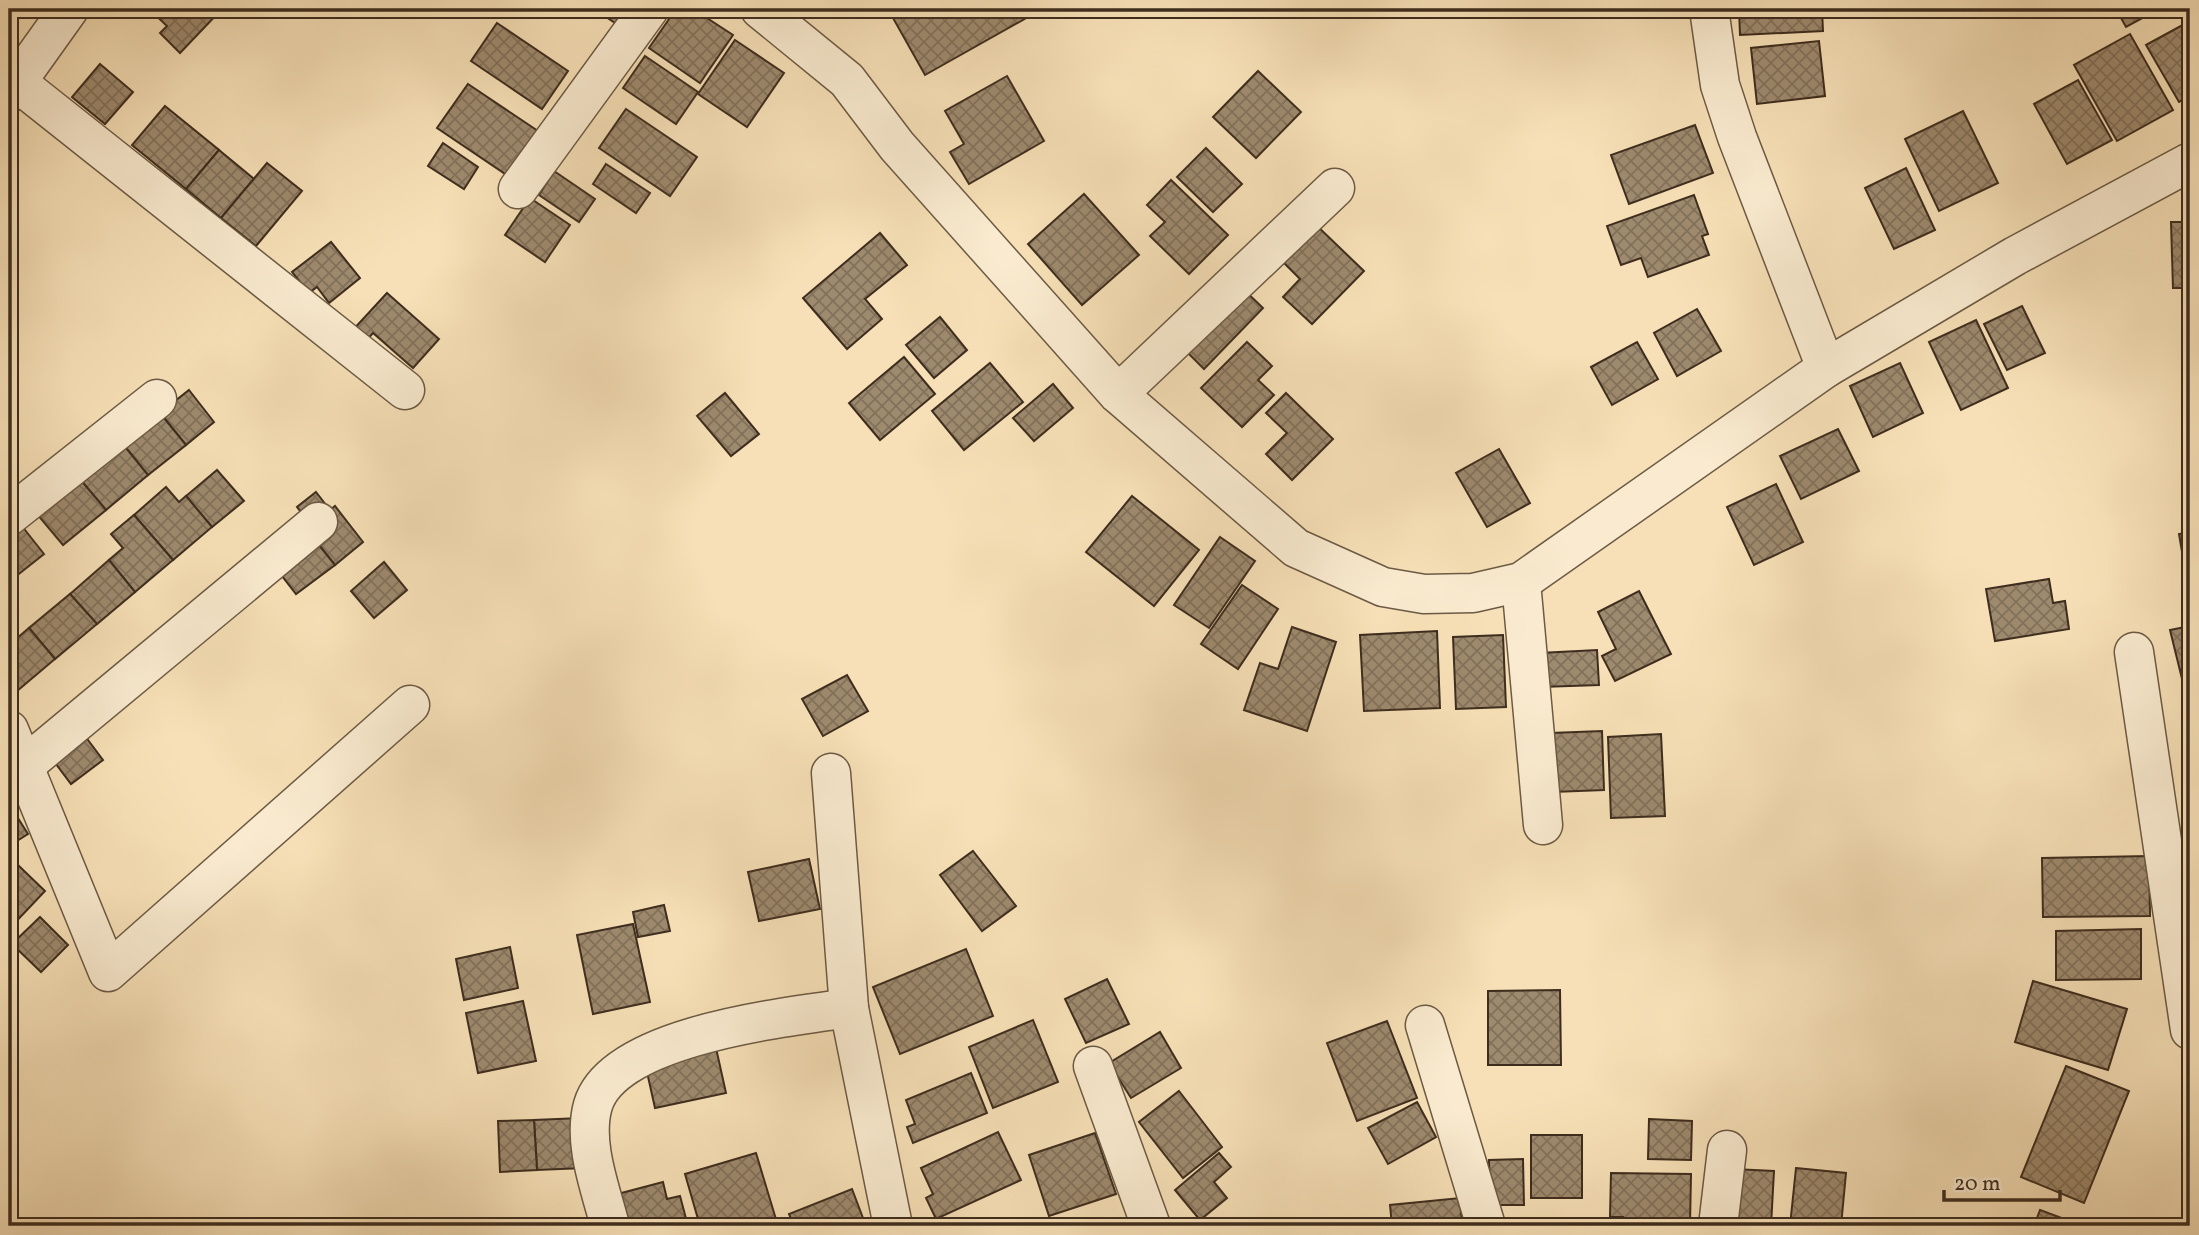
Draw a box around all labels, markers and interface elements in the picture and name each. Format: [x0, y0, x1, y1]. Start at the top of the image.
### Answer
scale bar [1944, 1158, 2059, 1202]
text: 20 m [1954, 1170, 2000, 1199]

